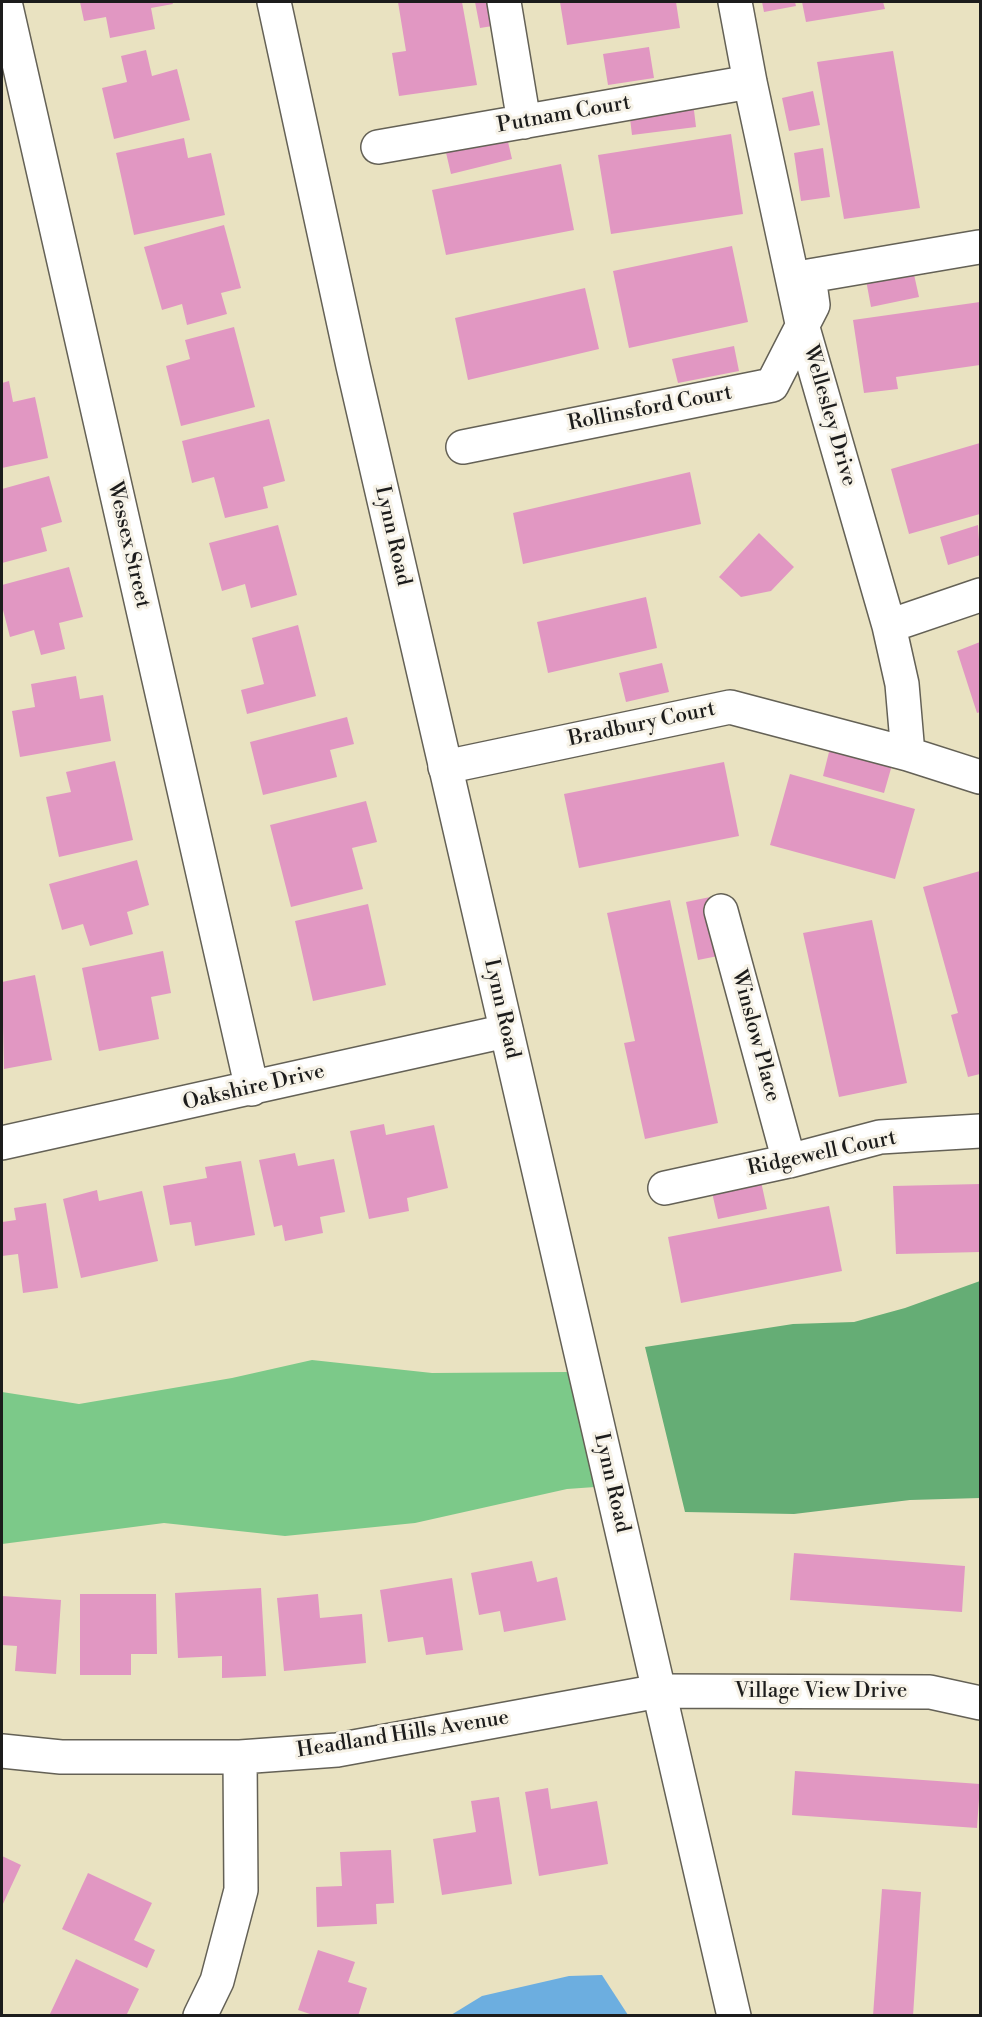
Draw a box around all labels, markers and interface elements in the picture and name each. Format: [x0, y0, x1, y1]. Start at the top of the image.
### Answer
street label: Putnam Court [495, 91, 633, 139]
street label: Wellesley Drive [797, 343, 861, 489]
street label: Rollinsford Court [566, 381, 734, 437]
street label: Wessex Street [101, 479, 155, 611]
street label: Lynn Road [368, 484, 416, 588]
street label: Bradbury Court [566, 697, 718, 753]
street label: Lynn Road [477, 957, 525, 1061]
street label: Winslow Place [725, 967, 785, 1105]
street label: Oakshire Drive [181, 1059, 327, 1117]
street label: Ridgewell Court [745, 1126, 899, 1182]
street label: Lynn Road [587, 1431, 635, 1535]
street label: Village View Drive [735, 1679, 907, 1705]
street label: Headland Hills Avenue [295, 1706, 511, 1764]

